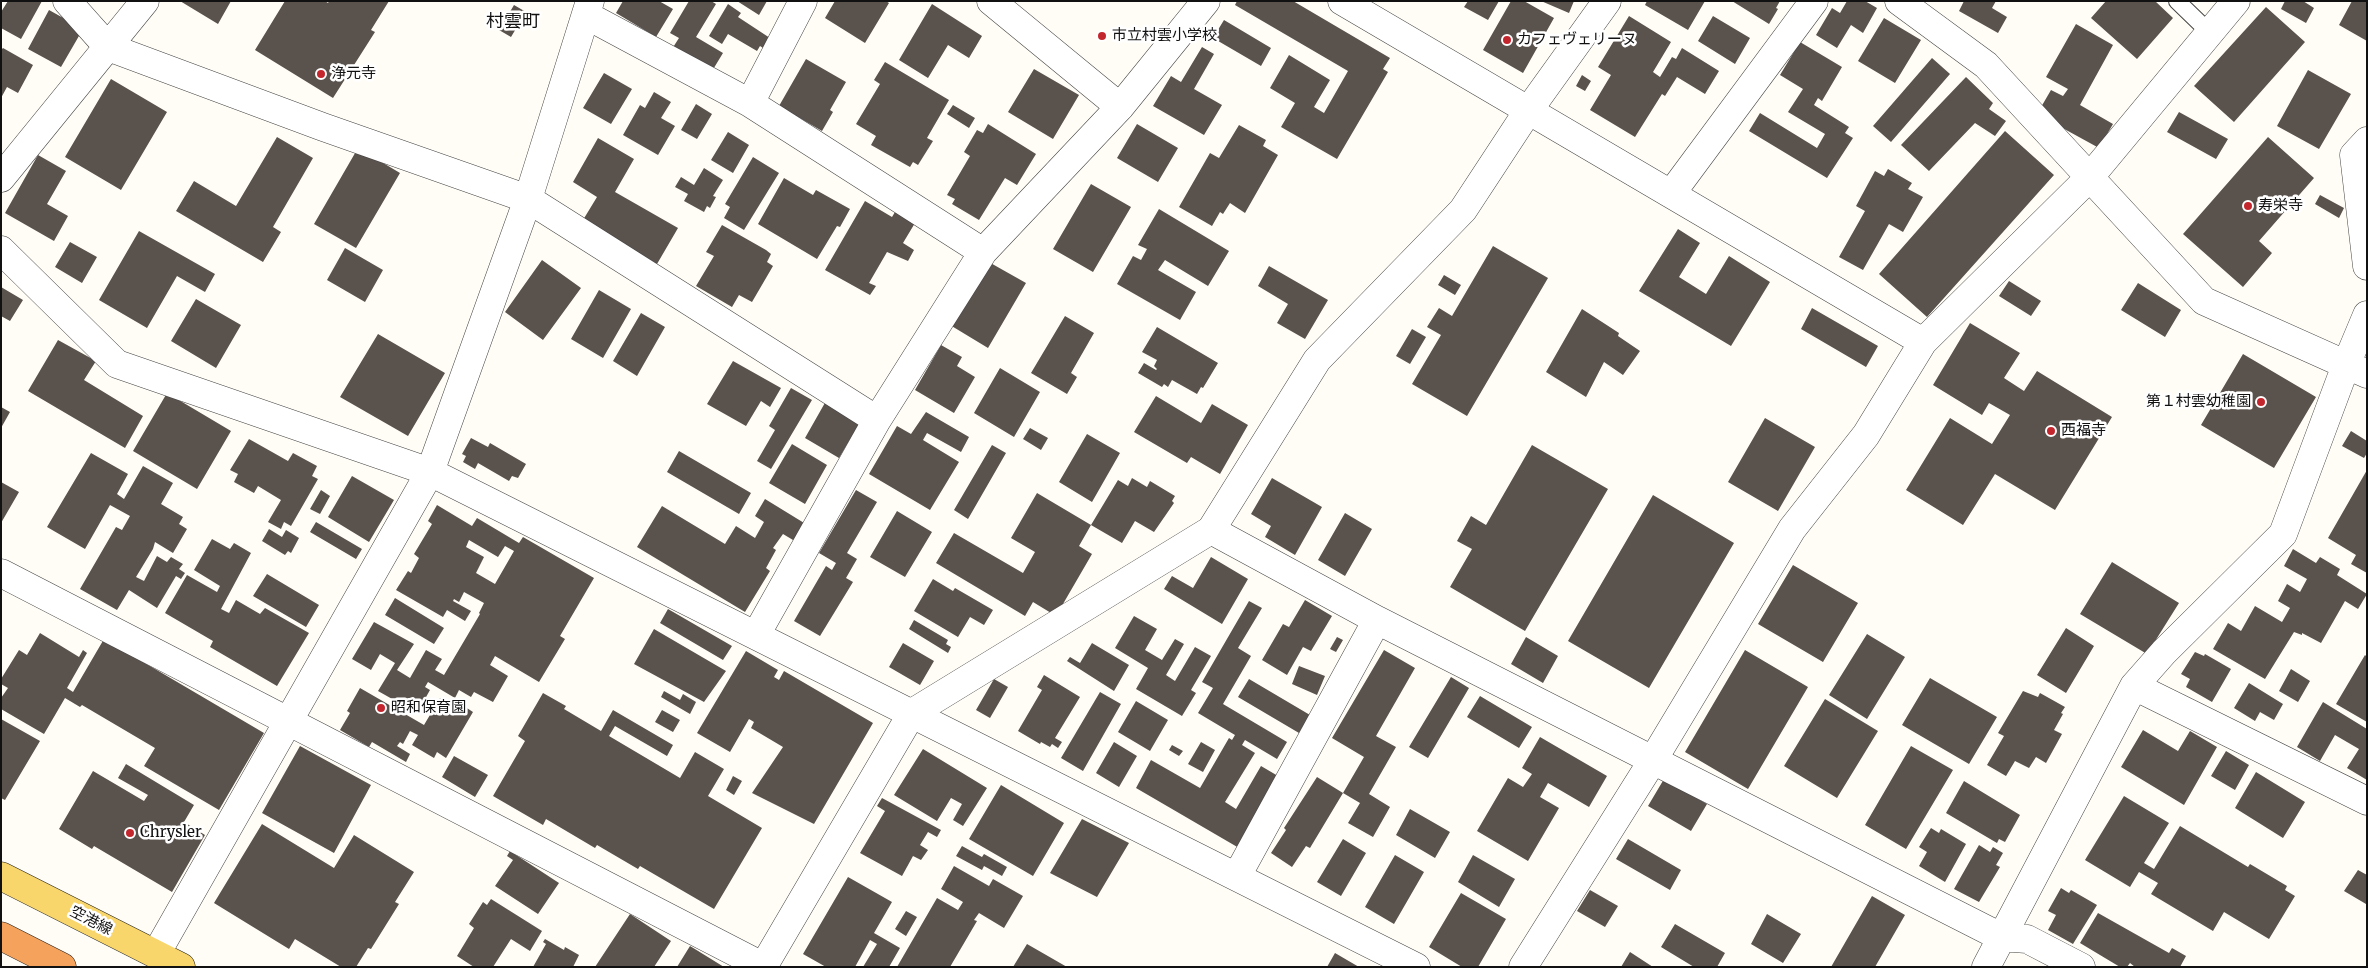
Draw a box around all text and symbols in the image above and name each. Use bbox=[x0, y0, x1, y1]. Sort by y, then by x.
district label: 村雲町 bbox=[486, 11, 540, 33]
place label: 市立村雲小学校 bbox=[1112, 27, 1217, 45]
marker: 市立村雲小学校 bbox=[1096, 30, 1108, 42]
place label: カフェヴェリーヌ bbox=[1517, 31, 1637, 49]
marker: カフェヴェリーヌ bbox=[1501, 34, 1513, 46]
place label: 浄元寺 bbox=[331, 65, 376, 83]
marker: 浄元寺 bbox=[315, 68, 327, 80]
place label: 寿栄寺 bbox=[2258, 197, 2303, 215]
marker: 寿栄寺 bbox=[2242, 200, 2254, 212]
place label: 第１村雲幼稚園 bbox=[2146, 393, 2251, 411]
marker: 第１村雲幼稚園 bbox=[2255, 396, 2267, 408]
place label: 西福寺 bbox=[2061, 422, 2106, 440]
marker: 西福寺 bbox=[2045, 425, 2057, 437]
place label: 昭和保育園 bbox=[391, 699, 466, 717]
marker: 昭和保育園 bbox=[375, 702, 387, 714]
place label: Chrysler bbox=[140, 824, 202, 842]
marker: Chrysler bbox=[124, 827, 136, 839]
street label: 空港線 bbox=[67, 903, 115, 939]

